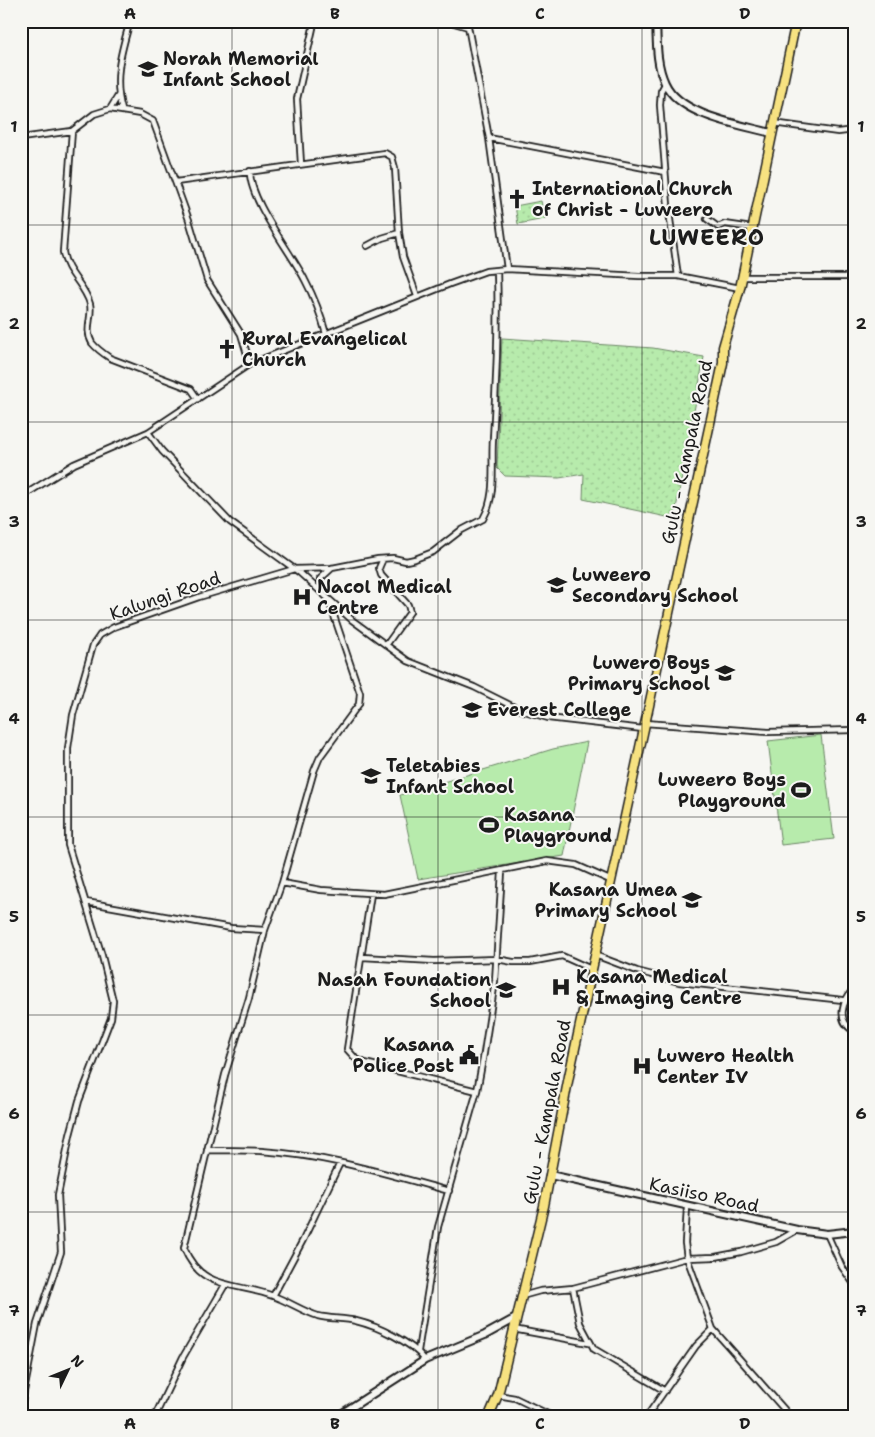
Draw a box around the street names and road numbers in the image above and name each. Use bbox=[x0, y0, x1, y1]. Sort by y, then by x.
street label: Gulu - Kampala Road bbox=[656, 358, 718, 546]
street label: Kalungi Road bbox=[106, 566, 224, 626]
street label: Gulu - Kampala Road bbox=[517, 1018, 577, 1206]
street label: Kasiiso Road bbox=[647, 1172, 761, 1218]

